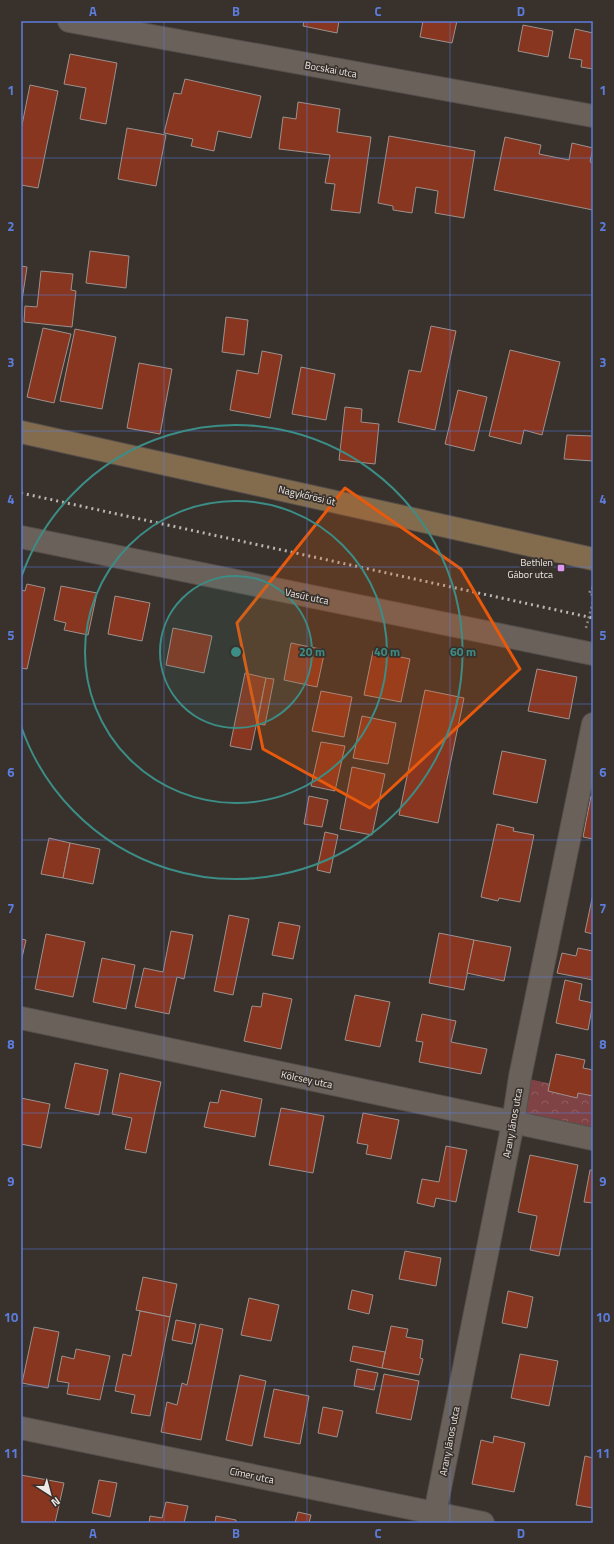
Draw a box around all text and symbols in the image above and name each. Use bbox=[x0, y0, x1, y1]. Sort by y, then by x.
text: A bbox=[89, 1, 97, 21]
text: B bbox=[232, 1, 240, 21]
text: C bbox=[374, 1, 382, 21]
text: D bbox=[517, 1, 525, 21]
street label: Bocskai utca bbox=[304, 58, 358, 81]
text: 1 bbox=[7, 80, 15, 100]
text: 1 bbox=[599, 80, 607, 100]
text: 2 bbox=[7, 216, 15, 236]
text: 2 bbox=[599, 216, 607, 236]
text: 3 bbox=[7, 352, 15, 372]
text: 3 bbox=[599, 352, 607, 372]
street label: Nagykőrösi út bbox=[277, 482, 337, 509]
text: 4 bbox=[7, 489, 15, 509]
text: 4 bbox=[599, 489, 607, 509]
place label: Bethlen Gábor utca bbox=[507, 555, 553, 582]
marker: Bethlen Gábor utca bbox=[556, 563, 566, 573]
street label: Vasút utca bbox=[284, 585, 330, 608]
text: 5 bbox=[7, 625, 15, 645]
text: 5 bbox=[599, 625, 607, 645]
text: 20 m bbox=[299, 642, 325, 661]
text: 40 m bbox=[374, 642, 400, 661]
text: 60 m bbox=[450, 642, 476, 661]
centre of rings bbox=[229, 645, 243, 659]
text: 6 bbox=[7, 762, 15, 782]
text: 6 bbox=[599, 762, 607, 782]
text: 7 bbox=[7, 898, 15, 918]
text: 7 bbox=[599, 898, 607, 918]
text: 8 bbox=[7, 1034, 15, 1054]
text: 8 bbox=[599, 1034, 607, 1054]
street label: Kölcsey utca bbox=[280, 1067, 334, 1092]
street label: Arany János utca bbox=[499, 1087, 526, 1159]
text: 9 bbox=[7, 1171, 15, 1191]
text: 9 bbox=[599, 1171, 607, 1191]
text: 10 bbox=[4, 1307, 18, 1327]
text: 10 bbox=[596, 1307, 610, 1327]
street label: Arany János utca bbox=[435, 1405, 464, 1477]
text: 11 bbox=[4, 1443, 18, 1463]
text: 11 bbox=[596, 1443, 610, 1463]
street label: Címer utca bbox=[228, 1463, 275, 1487]
north arrow bbox=[30, 1474, 70, 1514]
text: N bbox=[48, 1493, 64, 1511]
text: A bbox=[89, 1523, 97, 1543]
text: B bbox=[232, 1523, 240, 1543]
text: C bbox=[374, 1523, 382, 1543]
text: D bbox=[517, 1523, 525, 1543]

